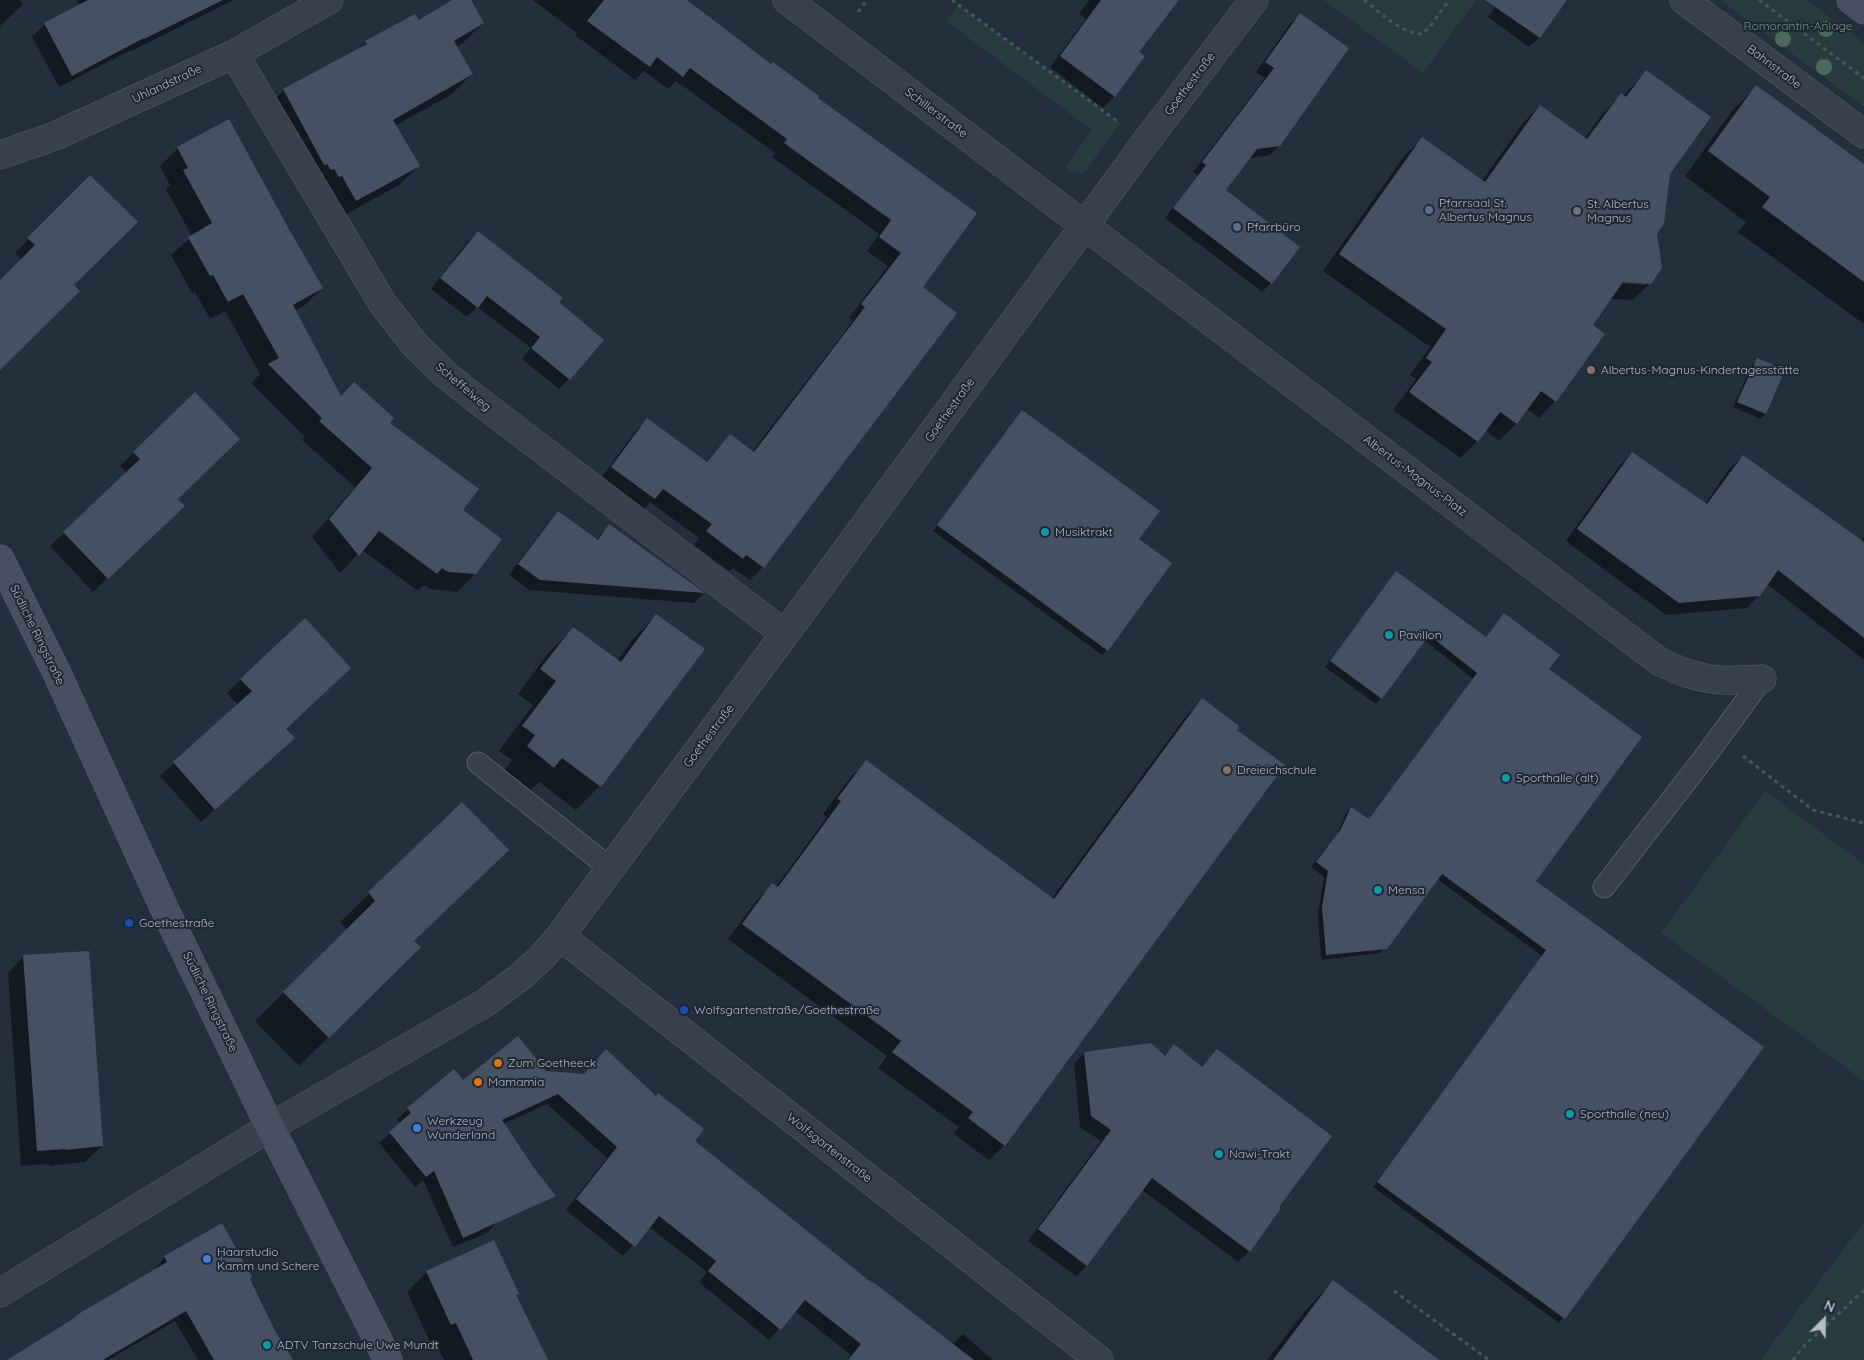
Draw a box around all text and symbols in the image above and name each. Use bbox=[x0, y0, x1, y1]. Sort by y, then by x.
park label: Romorantin-Anlage bbox=[1743, 19, 1853, 33]
street label: Bahnstraße bbox=[1744, 42, 1804, 92]
street label: Goethestraße bbox=[1162, 50, 1218, 118]
street label: Uhlandstraße bbox=[130, 62, 204, 106]
street label: Schillerstraße bbox=[902, 85, 970, 141]
place label: Pfarrsaal St. Albertus Magnus bbox=[1439, 196, 1532, 224]
place label: St. Albertus Magnus bbox=[1587, 197, 1649, 225]
marker: Pfarrsaal St. Albertus Magnus bbox=[1423, 204, 1435, 216]
marker: St. Albertus Magnus bbox=[1571, 205, 1583, 217]
place label: Pfarrbüro bbox=[1247, 220, 1301, 234]
marker: Pfarrbüro bbox=[1231, 221, 1243, 233]
street label: Scheffelweg bbox=[432, 360, 494, 414]
place label: Albertus-Magnus-Kindertagesstätte bbox=[1601, 363, 1799, 377]
marker: Albertus-Magnus-Kindertagesstätte bbox=[1585, 364, 1597, 376]
street label: Goethestraße bbox=[922, 375, 978, 445]
street label: Albertus-Magnus-Platz bbox=[1360, 432, 1470, 520]
place label: Musiktrakt bbox=[1055, 525, 1113, 539]
marker: Musiktrakt bbox=[1039, 526, 1051, 538]
street label: Südliche Ringstraße bbox=[6, 583, 68, 687]
place label: Pavillon bbox=[1399, 628, 1442, 642]
marker: Pavillon bbox=[1383, 629, 1395, 641]
street label: Goethestraße bbox=[681, 702, 737, 770]
place label: Dreieichschule bbox=[1237, 763, 1317, 777]
marker: Dreieichschule bbox=[1221, 764, 1233, 776]
place label: Sporthalle (alt) bbox=[1516, 771, 1599, 785]
marker: Sporthalle (alt) bbox=[1500, 772, 1512, 784]
place label: Mensa bbox=[1388, 883, 1425, 897]
marker: Mensa bbox=[1372, 884, 1384, 896]
place label: Goethestraße bbox=[139, 916, 215, 930]
marker: Goethestraße bbox=[123, 917, 135, 929]
street label: Südliche Ringstraße bbox=[179, 950, 241, 1054]
place label: Wolfsgartenstraße/Goethestraße bbox=[694, 1003, 880, 1017]
marker: Wolfsgartenstraße/Goethestraße bbox=[678, 1004, 690, 1016]
place label: Zum Goetheeck bbox=[508, 1056, 596, 1070]
marker: Zum Goetheeck bbox=[492, 1057, 504, 1069]
place label: Mamamia bbox=[488, 1075, 544, 1089]
marker: Mamamia bbox=[472, 1076, 484, 1088]
place label: Sporthalle (neu) bbox=[1580, 1107, 1669, 1121]
marker: Sporthalle (neu) bbox=[1564, 1108, 1576, 1120]
street label: Wolfsgartenstraße bbox=[784, 1110, 874, 1186]
place label: Werkzeug Wunderland bbox=[427, 1114, 495, 1142]
marker: Werkzeug Wunderland bbox=[411, 1122, 423, 1134]
place label: Nawi-Trakt bbox=[1229, 1147, 1290, 1161]
marker: Nawi-Trakt bbox=[1213, 1148, 1225, 1160]
place label: Haarstudio Kamm und Schere bbox=[217, 1245, 320, 1273]
marker: Haarstudio Kamm und Schere bbox=[201, 1253, 213, 1265]
north arrow bbox=[1799, 1295, 1849, 1345]
text: N bbox=[1822, 1296, 1838, 1316]
place label: ADTV Tanzschule Uwe Mundt bbox=[277, 1338, 439, 1352]
marker: ADTV Tanzschule Uwe Mundt bbox=[261, 1339, 273, 1351]

